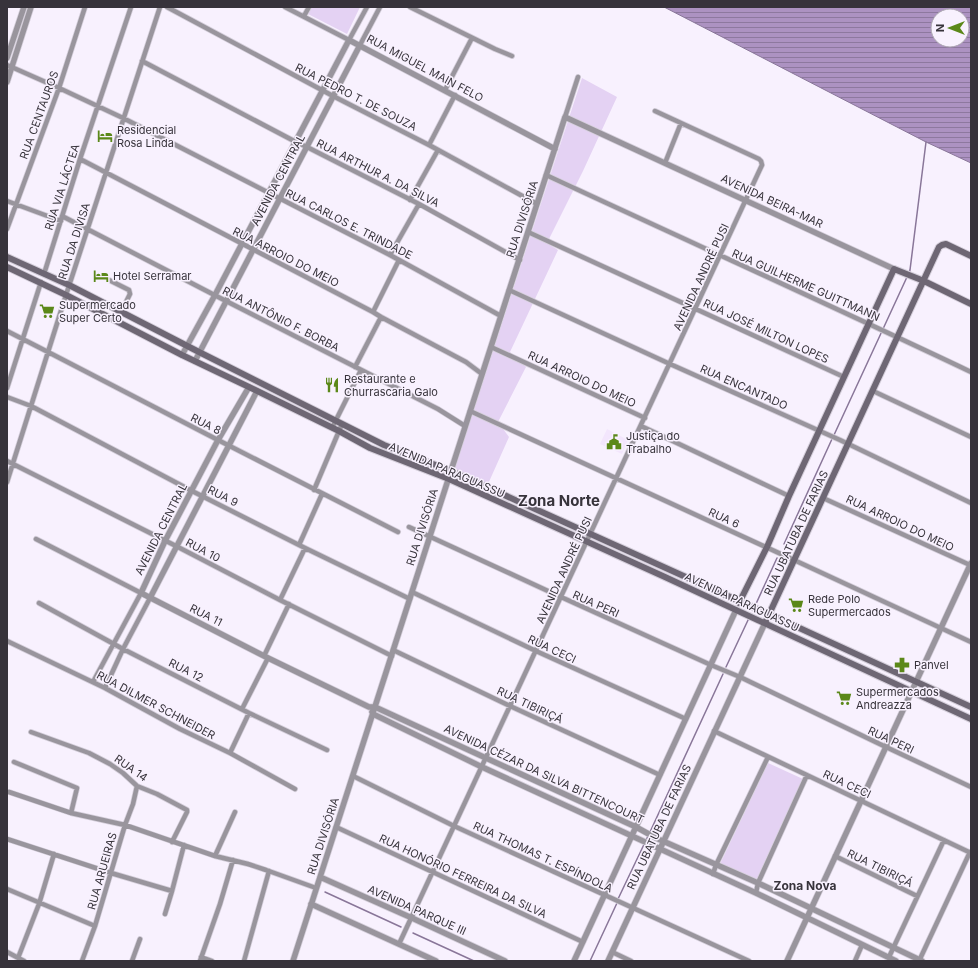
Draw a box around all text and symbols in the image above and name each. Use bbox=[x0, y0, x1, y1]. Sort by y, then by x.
north arrow bbox=[930, 8, 970, 48]
text: N bbox=[933, 24, 947, 32]
street label: RUA MIGUEL MAIN FELO bbox=[364, 31, 486, 105]
street label: RUA PEDRO T. DE SOUZA bbox=[293, 60, 420, 134]
street label: RUA CENTAUROS bbox=[17, 69, 61, 161]
place label: Residencial Rosa Linda bbox=[117, 123, 176, 150]
hotel icon: Residencial Rosa Linda bbox=[96, 127, 114, 145]
street label: AVENIDA CENTRAL bbox=[248, 132, 308, 228]
street label: RUA ARTHUR A. DA SILVA bbox=[314, 136, 442, 210]
street label: RUA VIA LÁCTEA bbox=[41, 142, 83, 232]
street label: AVENIDA BEIRA-MAR bbox=[719, 171, 825, 231]
street label: RUA DIVISÓRIA bbox=[503, 178, 541, 259]
street label: RUA CARLOS E. TRINDADE bbox=[283, 186, 415, 262]
street label: RUA DA DIVISA bbox=[55, 200, 93, 281]
street label: AVENIDA ANDRÉ PUSI bbox=[670, 221, 732, 333]
street label: RUA ARROIO DO MEIO bbox=[230, 224, 342, 290]
street label: RUA GUILHERME GUITTMANN bbox=[730, 246, 882, 324]
hotel icon: Hotel Serramar bbox=[92, 267, 110, 285]
place label: Hotel Serramar bbox=[113, 269, 192, 283]
street label: RUA ANTÔNIO F. BORBA bbox=[220, 283, 342, 355]
street label: RUA JOSÉ MILTON LOPES bbox=[701, 296, 831, 366]
place label: Supermercado Super Certo bbox=[59, 298, 136, 325]
supermarket icon: Supermercado Super Certo bbox=[38, 302, 56, 320]
street label: RUA ARROIO DO MEIO bbox=[526, 348, 638, 410]
street label: RUA ENCANTADO bbox=[698, 361, 790, 413]
place label: Restaurante e Churrascaria Galo bbox=[344, 372, 438, 399]
restaurant icon: Restaurante e Churrascaria Galo bbox=[323, 376, 341, 394]
street label: RUA 8 bbox=[188, 410, 224, 438]
place label: Justiça do Trabalho bbox=[626, 429, 680, 456]
public building icon: Justiça do Trabalho bbox=[605, 433, 623, 451]
street label: AVENIDA PARAGUASSU bbox=[387, 439, 507, 501]
street label: RUA UBATUBA DE FARIAS bbox=[761, 468, 831, 598]
street label: AVENIDA CENTRAL bbox=[132, 481, 190, 577]
street label: RUA 9 bbox=[205, 482, 241, 510]
street label: RUA DIVISÓRIA bbox=[403, 486, 441, 567]
district label: Zona Norte bbox=[518, 491, 600, 510]
street label: RUA ARROIO DO MEIO bbox=[844, 492, 956, 554]
street label: RUA 6 bbox=[706, 505, 742, 531]
street label: AVENIDA ANDRÉ PUSI bbox=[533, 514, 595, 626]
street label: RUA 10 bbox=[183, 535, 223, 565]
street label: AVENIDA PARAGUASSU bbox=[683, 569, 801, 635]
street label: RUA PERI bbox=[571, 588, 621, 620]
place label: Rede Polo Supermercados bbox=[808, 592, 891, 619]
supermarket icon: Rede Polo Supermercados bbox=[787, 596, 805, 614]
street label: RUA 11 bbox=[187, 601, 225, 629]
street label: RUA CECI bbox=[526, 632, 578, 666]
street label: RUA 12 bbox=[166, 655, 206, 685]
pharmacy icon: Panvel bbox=[893, 656, 911, 674]
place label: Panvel bbox=[914, 658, 949, 672]
street label: RUA DILMER SCHNEIDER bbox=[94, 668, 218, 742]
street label: RUA TIBIRIÇÁ bbox=[495, 684, 566, 727]
place label: Supermercados Andreazza bbox=[856, 685, 939, 712]
supermarket icon: Supermercados Andreazza bbox=[835, 689, 853, 707]
street label: AVENIDA CÉZAR DA SILVA BITTENCOURT bbox=[442, 721, 646, 827]
street label: RUA PERI bbox=[866, 723, 916, 757]
street label: RUA 14 bbox=[112, 752, 150, 784]
street label: RUA UBATUBA DE FARIAS bbox=[624, 762, 694, 892]
street label: RUA CECI bbox=[821, 767, 873, 801]
street label: RUA DIVISÓRIA bbox=[304, 795, 342, 876]
street label: RUA THOMAS T. ESPÍNDOLA bbox=[471, 818, 615, 896]
street label: RUA ARUEIRAS bbox=[84, 831, 120, 911]
street label: RUA HONÓRIO FERREIRA DA SILVA bbox=[377, 831, 549, 921]
street label: RUA TIBIRIÇÁ bbox=[845, 846, 916, 890]
district label: Zona Nova bbox=[774, 878, 836, 893]
street label: AVENIDA PARQUE III bbox=[365, 882, 469, 938]

